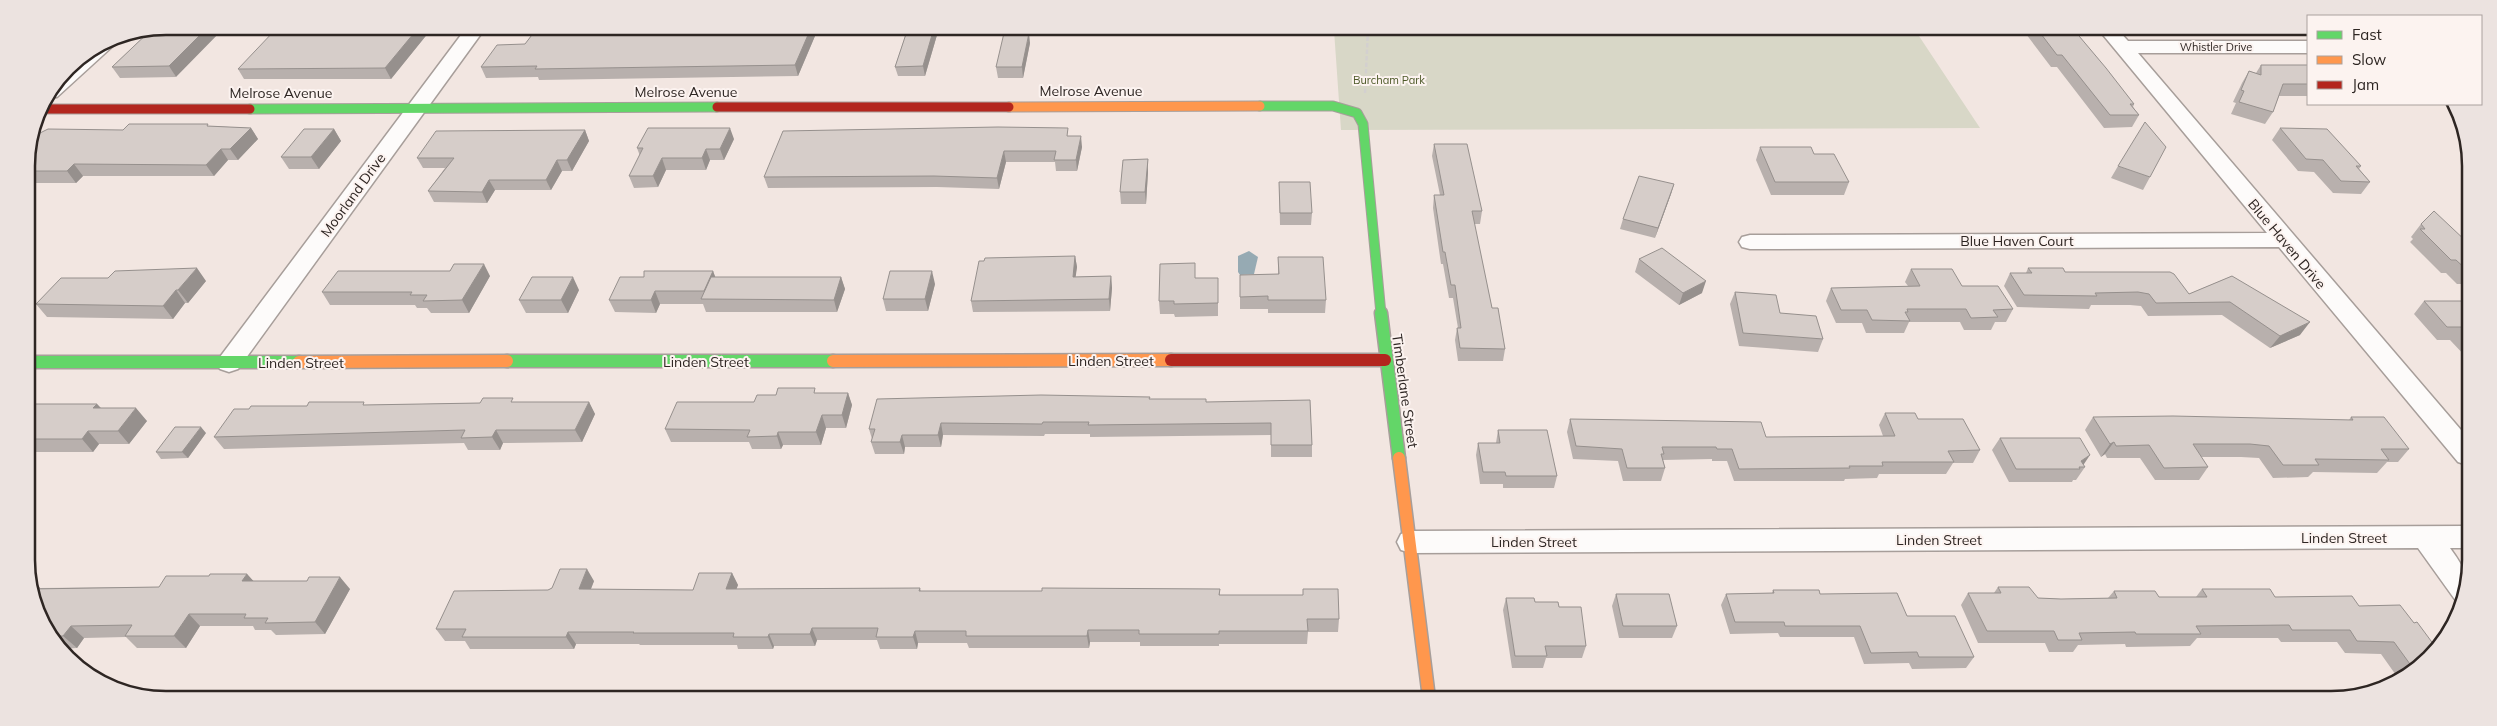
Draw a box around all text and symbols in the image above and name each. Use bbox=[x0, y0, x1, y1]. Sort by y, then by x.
legend bbox=[2307, 15, 2482, 105]
text: Fast bbox=[2352, 25, 2382, 44]
street label: Whistler Drive bbox=[2180, 40, 2252, 54]
text: Slow bbox=[2352, 50, 2386, 69]
park label: Burcham Park bbox=[1353, 73, 1425, 87]
text: Jam bbox=[2352, 75, 2379, 94]
street label: Melrose Avenue bbox=[1040, 82, 1142, 100]
street label: Melrose Avenue bbox=[635, 83, 737, 101]
street label: Melrose Avenue bbox=[230, 84, 332, 102]
street label: Moorland Drive bbox=[317, 150, 389, 240]
street label: Blue Haven Drive bbox=[2244, 195, 2330, 293]
street label: Blue Haven Court bbox=[1960, 232, 2074, 250]
street label: Timberlane Street bbox=[1388, 333, 1422, 449]
street label: Linden Street bbox=[1068, 352, 1154, 370]
street label: Linden Street bbox=[663, 353, 749, 371]
street label: Linden Street bbox=[258, 354, 344, 372]
street label: Linden Street bbox=[2301, 529, 2387, 547]
street label: Linden Street bbox=[1896, 531, 1982, 549]
street label: Linden Street bbox=[1491, 533, 1577, 551]

